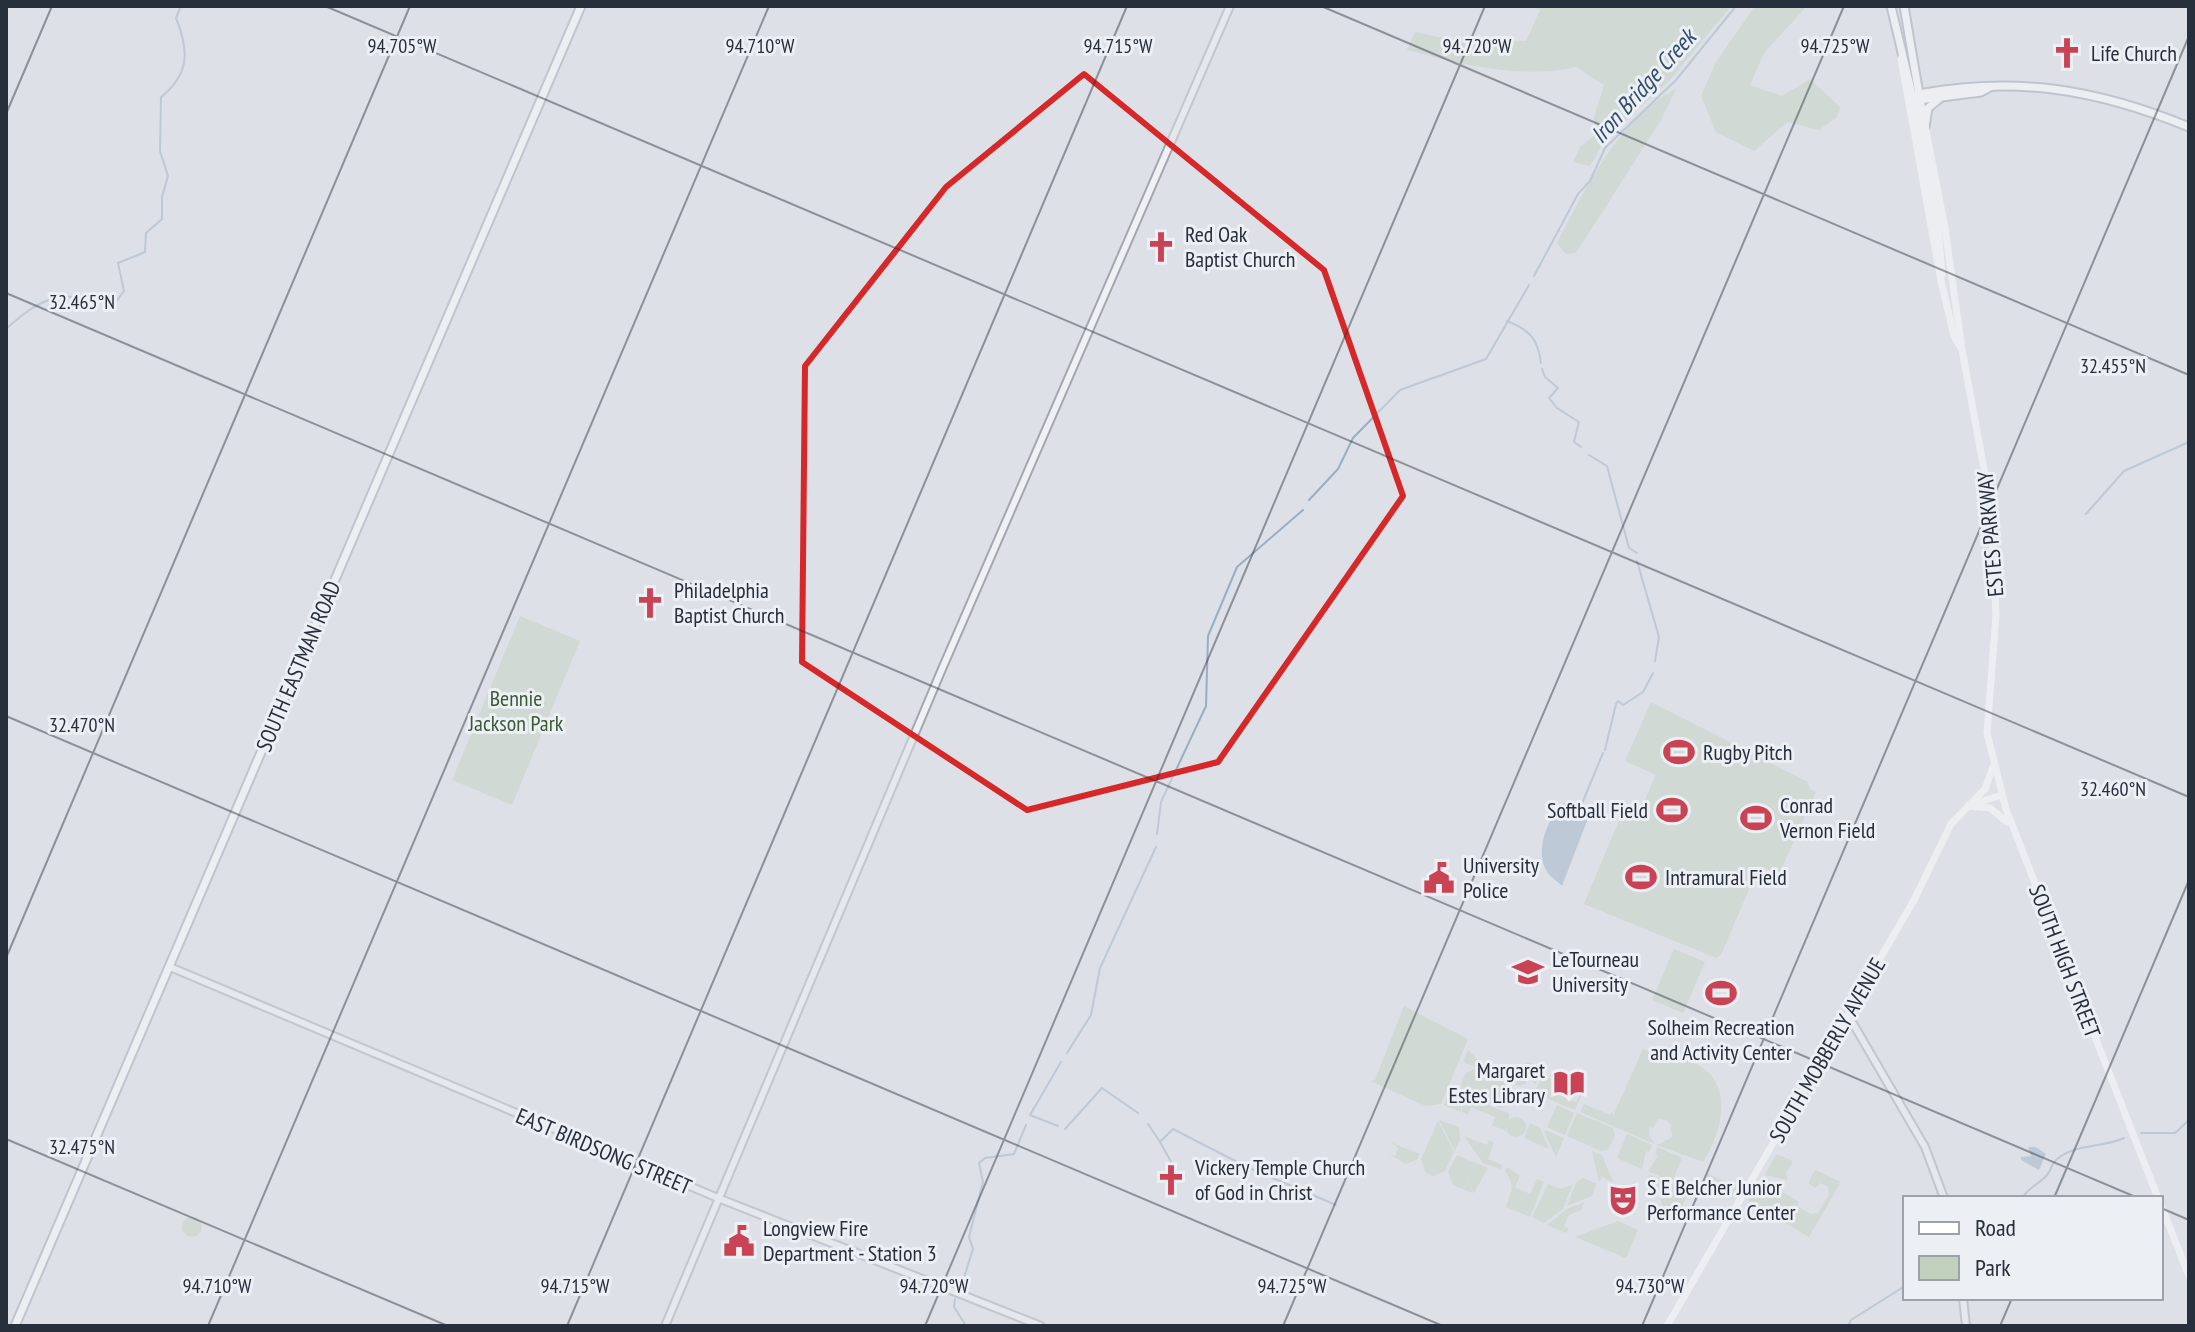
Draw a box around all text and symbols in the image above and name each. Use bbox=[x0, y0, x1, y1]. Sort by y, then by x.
water label: Iron Bridge Creek bbox=[1584, 20, 1704, 150]
text: 94.705°W bbox=[368, 33, 437, 59]
text: 94.710°W bbox=[726, 33, 795, 59]
text: 94.715°W bbox=[1084, 33, 1153, 59]
text: 94.720°W bbox=[1443, 33, 1512, 59]
text: 94.725°W bbox=[1801, 33, 1870, 59]
church icon: Life Church bbox=[2050, 36, 2084, 70]
place label: Life Church bbox=[2091, 39, 2177, 67]
place label: Red Oak Baptist Church bbox=[1185, 220, 1296, 273]
church icon: Red Oak Baptist Church bbox=[1144, 230, 1178, 264]
text: 32.465°N bbox=[49, 289, 115, 315]
text: 32.455°N bbox=[2080, 353, 2146, 379]
street label: ESTES PARKWAY bbox=[1971, 470, 2009, 598]
street label: SOUTH EASTMAN ROAD bbox=[249, 576, 347, 756]
place label: Philadelphia Baptist Church bbox=[674, 576, 785, 629]
church icon: Philadelphia Baptist Church bbox=[633, 586, 667, 620]
park label: Bennie Jackson Park bbox=[468, 684, 564, 737]
text: 32.470°N bbox=[49, 712, 115, 738]
sports icon: Rugby Pitch bbox=[1662, 735, 1696, 769]
place label: Rugby Pitch bbox=[1703, 738, 1792, 766]
text: 32.460°N bbox=[2080, 776, 2146, 802]
place label: Conrad Vernon Field bbox=[1779, 791, 1875, 844]
sports icon: Softball Field bbox=[1655, 793, 1689, 827]
place label: Softball Field bbox=[1547, 796, 1648, 824]
sports icon: Conrad Vernon Field bbox=[1739, 801, 1773, 835]
place label: University Police bbox=[1463, 851, 1540, 904]
sports icon: Intramural Field bbox=[1624, 860, 1658, 894]
public building icon: University Police bbox=[1422, 861, 1456, 895]
place label: Intramural Field bbox=[1665, 863, 1787, 891]
street label: SOUTH HIGH STREET bbox=[2023, 880, 2107, 1042]
place label: LeTourneau University bbox=[1552, 945, 1639, 998]
street label: SOUTH MOBBERLY AVENUE bbox=[1763, 953, 1891, 1147]
school or university icon: LeTourneau University bbox=[1511, 955, 1545, 989]
sports icon: Solheim Recreation and Activity Center bbox=[1704, 976, 1738, 1010]
place label: Solheim Recreation and Activity Center bbox=[1648, 1013, 1794, 1066]
place label: Margaret Estes Library bbox=[1448, 1056, 1546, 1109]
library icon: Margaret Estes Library bbox=[1552, 1066, 1586, 1100]
street label: EAST BIRDSONG STREET bbox=[512, 1101, 696, 1201]
text: 32.475°N bbox=[49, 1134, 115, 1160]
place label: Vickery Temple Church of God in Christ bbox=[1194, 1153, 1365, 1206]
church icon: Vickery Temple Church of God in Christ bbox=[1154, 1163, 1188, 1197]
place label: S E Belcher Junior Performance Center bbox=[1647, 1173, 1796, 1226]
theatre icon: S E Belcher Junior Performance Center bbox=[1606, 1183, 1640, 1217]
legend bbox=[1903, 1196, 2163, 1300]
text: Road bbox=[1975, 1212, 2016, 1243]
place label: Longview Fire Department - Station 3 bbox=[763, 1214, 937, 1267]
public building icon: Longview Fire Department - Station 3 bbox=[722, 1224, 756, 1258]
text: Park bbox=[1975, 1252, 2011, 1283]
text: 94.710°W bbox=[183, 1273, 252, 1299]
text: 94.715°W bbox=[541, 1273, 610, 1299]
text: 94.720°W bbox=[900, 1273, 969, 1299]
text: 94.725°W bbox=[1258, 1273, 1327, 1299]
text: 94.730°W bbox=[1616, 1273, 1685, 1299]

